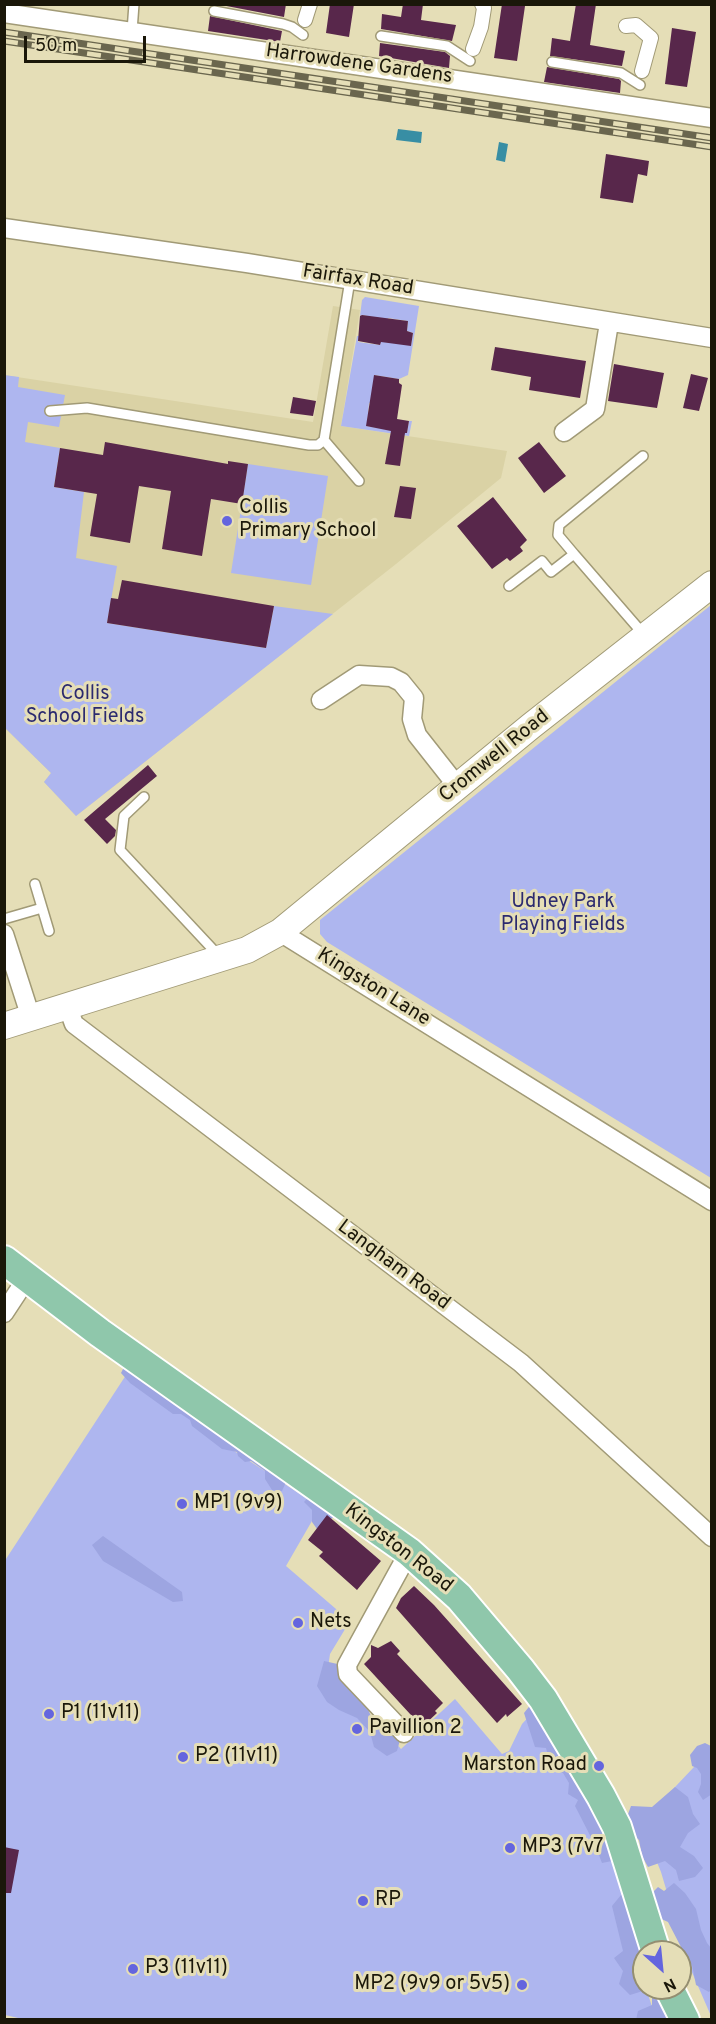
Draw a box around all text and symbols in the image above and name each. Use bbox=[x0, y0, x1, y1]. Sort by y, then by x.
scale bar bbox=[27, 24, 148, 62]
text: 50 m bbox=[35, 35, 77, 58]
street label: Harrowdene Gardens bbox=[264, 40, 454, 90]
street label: Fairfax Road bbox=[301, 260, 415, 302]
place label: Collis Primary School bbox=[239, 497, 376, 544]
marker: Collis Primary School bbox=[220, 514, 234, 528]
park label: Collis School Fields bbox=[26, 683, 144, 730]
street label: Cromwell Road bbox=[435, 705, 555, 809]
park label: Udney Park Playing Fields bbox=[501, 891, 625, 938]
street label: Kingston Lane bbox=[312, 944, 434, 1032]
street label: Langham Road bbox=[332, 1216, 454, 1316]
place label: MP1 (9v9) bbox=[194, 1492, 283, 1516]
marker: MP1 (9v9) bbox=[175, 1497, 189, 1511]
street label: Kingston Road bbox=[339, 1499, 457, 1599]
place label: Nets bbox=[310, 1611, 352, 1635]
marker: Nets bbox=[291, 1616, 305, 1630]
place label: P1 (11v11) bbox=[61, 1702, 140, 1726]
marker: P1 (11v11) bbox=[42, 1707, 56, 1721]
place label: Pavillion 2 bbox=[369, 1717, 462, 1741]
marker: Pavillion 2 bbox=[350, 1722, 364, 1736]
place label: P2 (11v11) bbox=[195, 1745, 278, 1769]
marker: P2 (11v11) bbox=[176, 1750, 190, 1764]
place label: Marston Road bbox=[463, 1754, 587, 1778]
marker: Marston Road bbox=[592, 1759, 606, 1773]
place label: MP3 (7v7 bbox=[522, 1836, 604, 1860]
marker: MP3 (7v7 bbox=[503, 1841, 517, 1855]
place label: RP bbox=[375, 1889, 401, 1913]
marker: RP bbox=[356, 1894, 370, 1908]
north arrow bbox=[632, 1940, 692, 2000]
place label: P3 (11v11) bbox=[145, 1957, 228, 1981]
marker: P3 (11v11) bbox=[126, 1962, 140, 1976]
place label: MP2 (9v9 or 5v5) bbox=[354, 1973, 510, 1997]
text: N bbox=[660, 1973, 679, 1996]
marker: MP2 (9v9 or 5v5) bbox=[515, 1978, 529, 1992]

